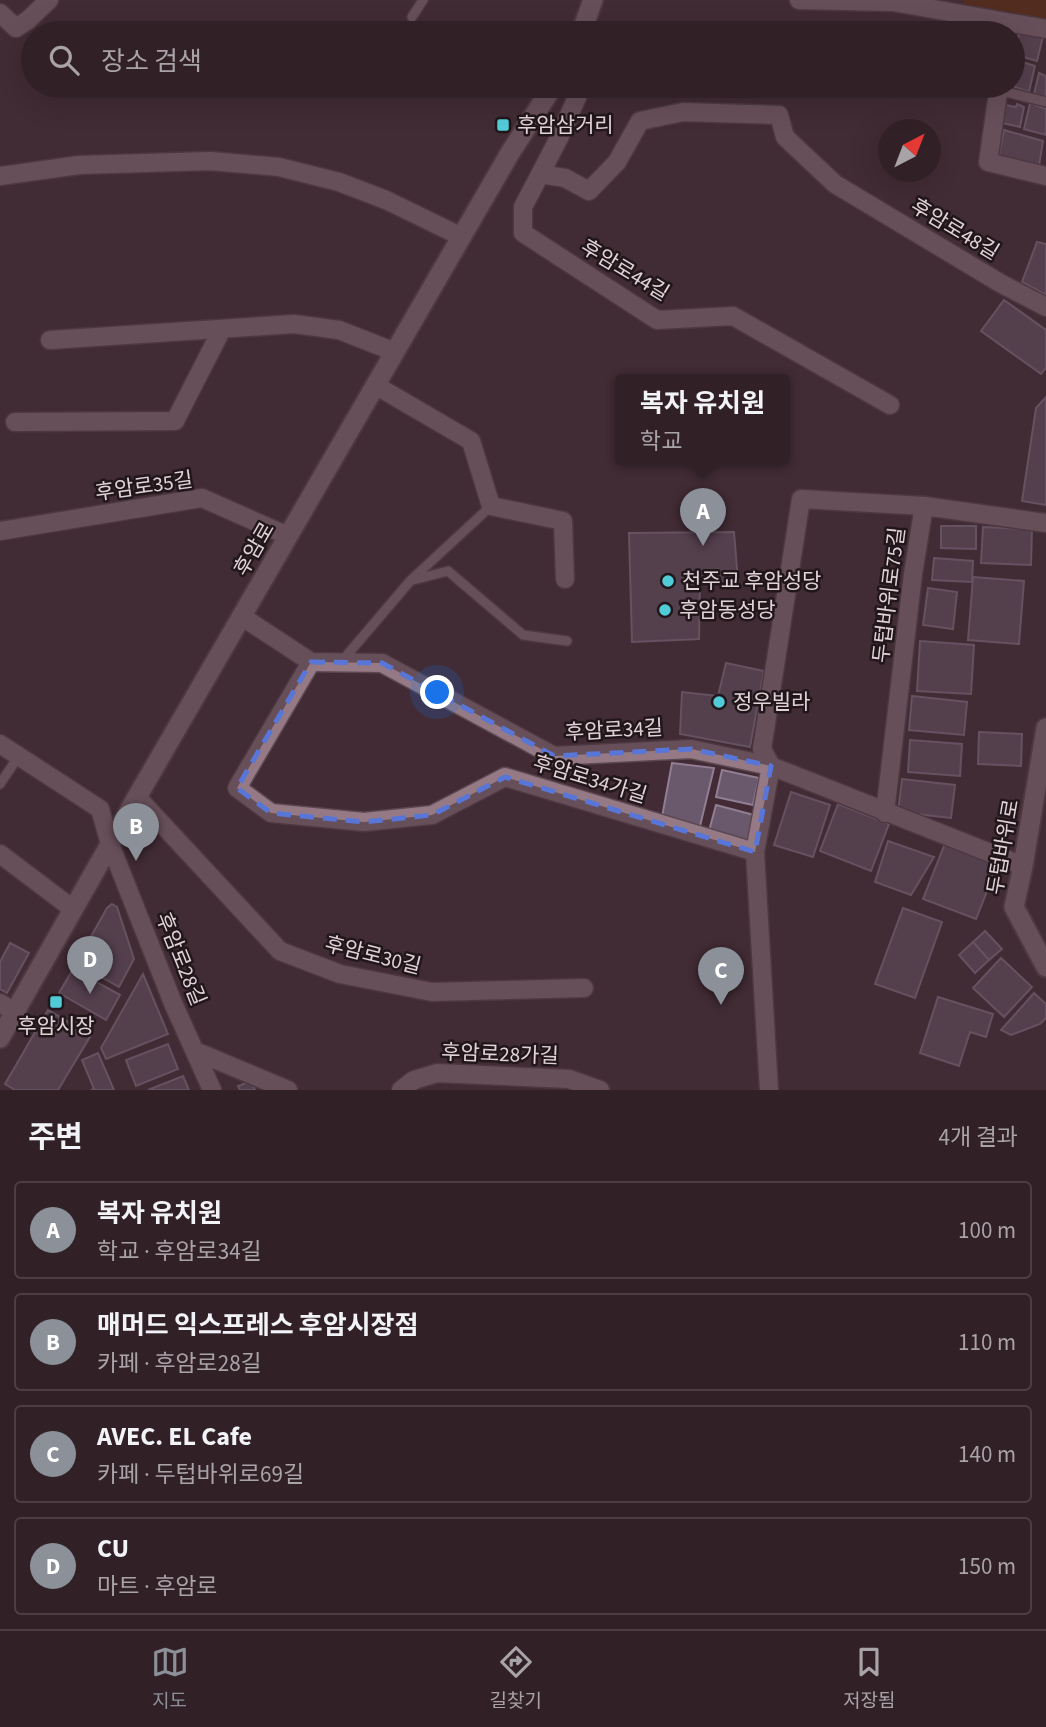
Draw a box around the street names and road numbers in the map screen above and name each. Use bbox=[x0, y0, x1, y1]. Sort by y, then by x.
street label: 후암로48길 bbox=[905, 191, 1005, 267]
street label: 후암로44길 bbox=[575, 232, 675, 308]
street label: 후암로35길 bbox=[93, 464, 195, 508]
street label: 후암로 bbox=[227, 516, 281, 582]
street label: 두텁바위로75길 bbox=[866, 525, 912, 665]
street label: 후암로34길 bbox=[564, 712, 664, 748]
street label: 후암로34가길 bbox=[529, 747, 651, 811]
street label: 두텁바위로 bbox=[980, 797, 1026, 897]
street label: 후암로28길 bbox=[149, 908, 213, 1010]
street label: 후암로30길 bbox=[322, 929, 424, 981]
street label: 후암로28가길 bbox=[441, 1037, 559, 1071]

